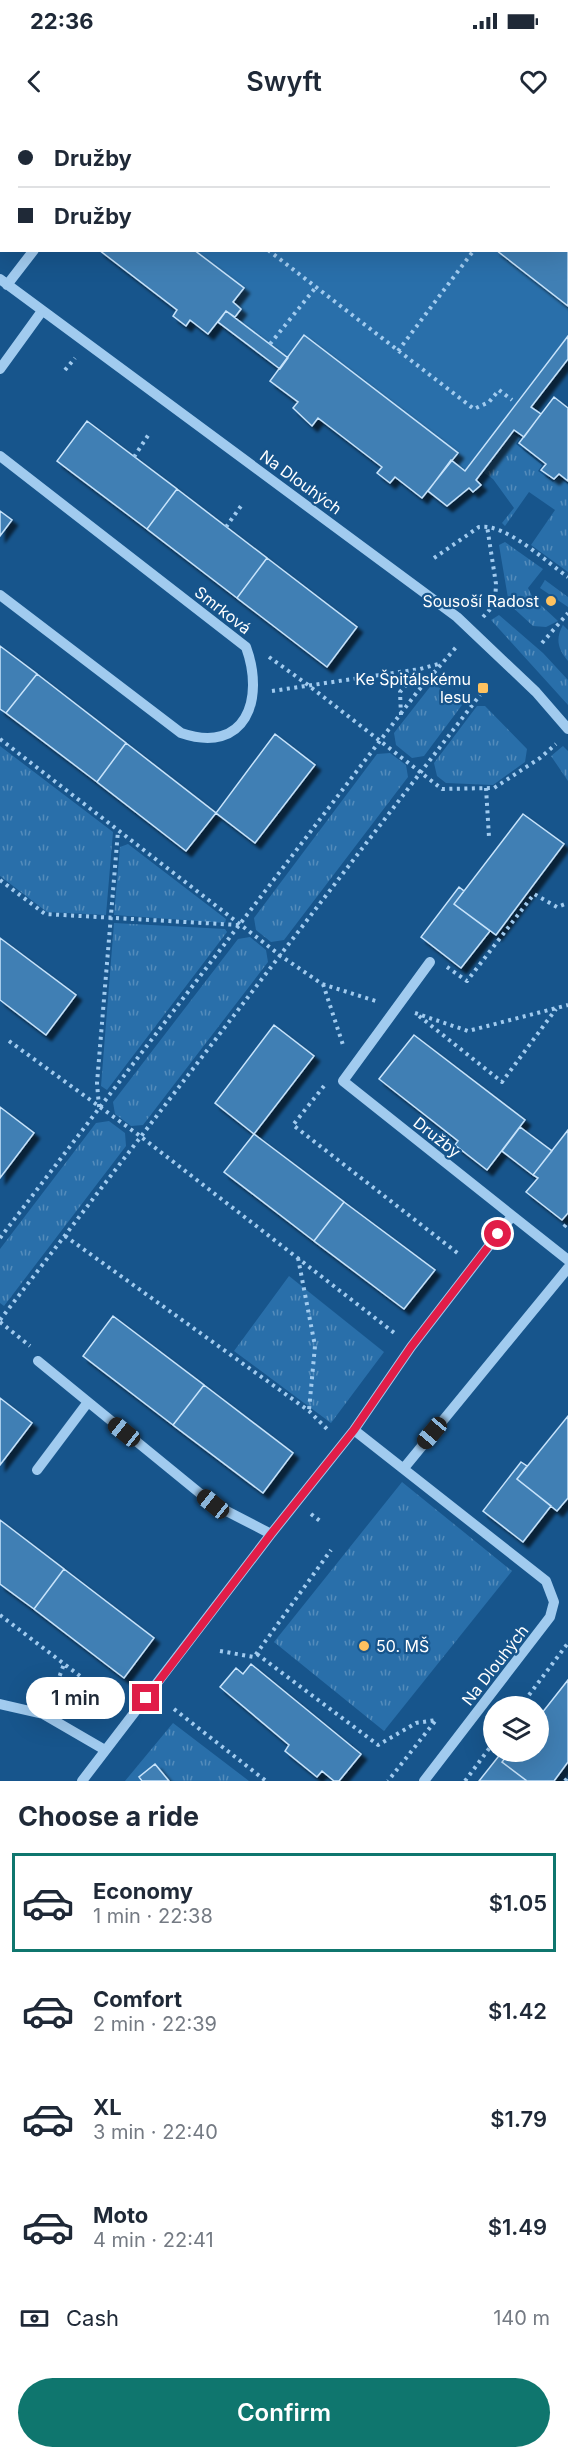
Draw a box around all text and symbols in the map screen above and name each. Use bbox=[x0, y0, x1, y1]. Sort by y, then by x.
text: 22:36 bbox=[30, 8, 94, 34]
icon: back bbox=[18, 65, 51, 98]
text: Swyft bbox=[246, 65, 322, 98]
icon: heart bbox=[517, 65, 550, 98]
text: Družby bbox=[54, 145, 132, 171]
text: Družby bbox=[54, 203, 132, 229]
street label: Na Dlouhých bbox=[256, 446, 346, 518]
street label: Smrková bbox=[191, 582, 255, 638]
place label: Sousoší Radost bbox=[423, 591, 539, 611]
marker: Sousoší Radost bbox=[544, 594, 558, 608]
place label: Ke Špitálskému lesu bbox=[355, 669, 471, 707]
marker: Ke Špitálskému lesu bbox=[476, 681, 490, 695]
street label: Družby bbox=[409, 1112, 465, 1162]
route start bbox=[484, 1220, 511, 1247]
car bbox=[414, 1413, 450, 1453]
car bbox=[104, 1414, 144, 1450]
car bbox=[193, 1486, 233, 1522]
street label: Na Dlouhých bbox=[457, 1621, 533, 1709]
place label: 50. MŠ bbox=[376, 1636, 429, 1656]
marker: 50. MŠ bbox=[357, 1639, 371, 1653]
callout: 1 min bbox=[26, 1677, 125, 1719]
route end bbox=[132, 1684, 159, 1711]
text: 1 min bbox=[51, 1686, 100, 1710]
map controls bbox=[483, 1696, 549, 1762]
button: layers bbox=[483, 1696, 549, 1762]
text: Choose a ride bbox=[18, 1800, 199, 1833]
icon: car bbox=[21, 1876, 75, 1930]
text: Economy bbox=[93, 1878, 193, 1904]
text: $1.05 bbox=[489, 1890, 547, 1916]
text: 1 min · 22:38 bbox=[93, 1904, 213, 1928]
icon: car bbox=[21, 1984, 75, 2038]
text: Comfort bbox=[93, 1986, 182, 2012]
text: $1.42 bbox=[488, 1998, 547, 2024]
text: 2 min · 22:39 bbox=[93, 2012, 217, 2036]
icon: car bbox=[21, 2092, 75, 2146]
text: XL bbox=[93, 2094, 122, 2120]
text: $1.79 bbox=[490, 2106, 547, 2132]
text: 3 min · 22:40 bbox=[93, 2120, 218, 2144]
icon: car bbox=[21, 2200, 75, 2254]
text: Moto bbox=[93, 2202, 148, 2228]
text: $1.49 bbox=[488, 2214, 547, 2240]
text: 4 min · 22:41 bbox=[93, 2228, 214, 2252]
icon: cash bbox=[18, 2302, 51, 2335]
text: Cash bbox=[66, 2305, 119, 2331]
text: 140 m bbox=[493, 2306, 550, 2330]
button: Confirm bbox=[18, 2378, 550, 2447]

